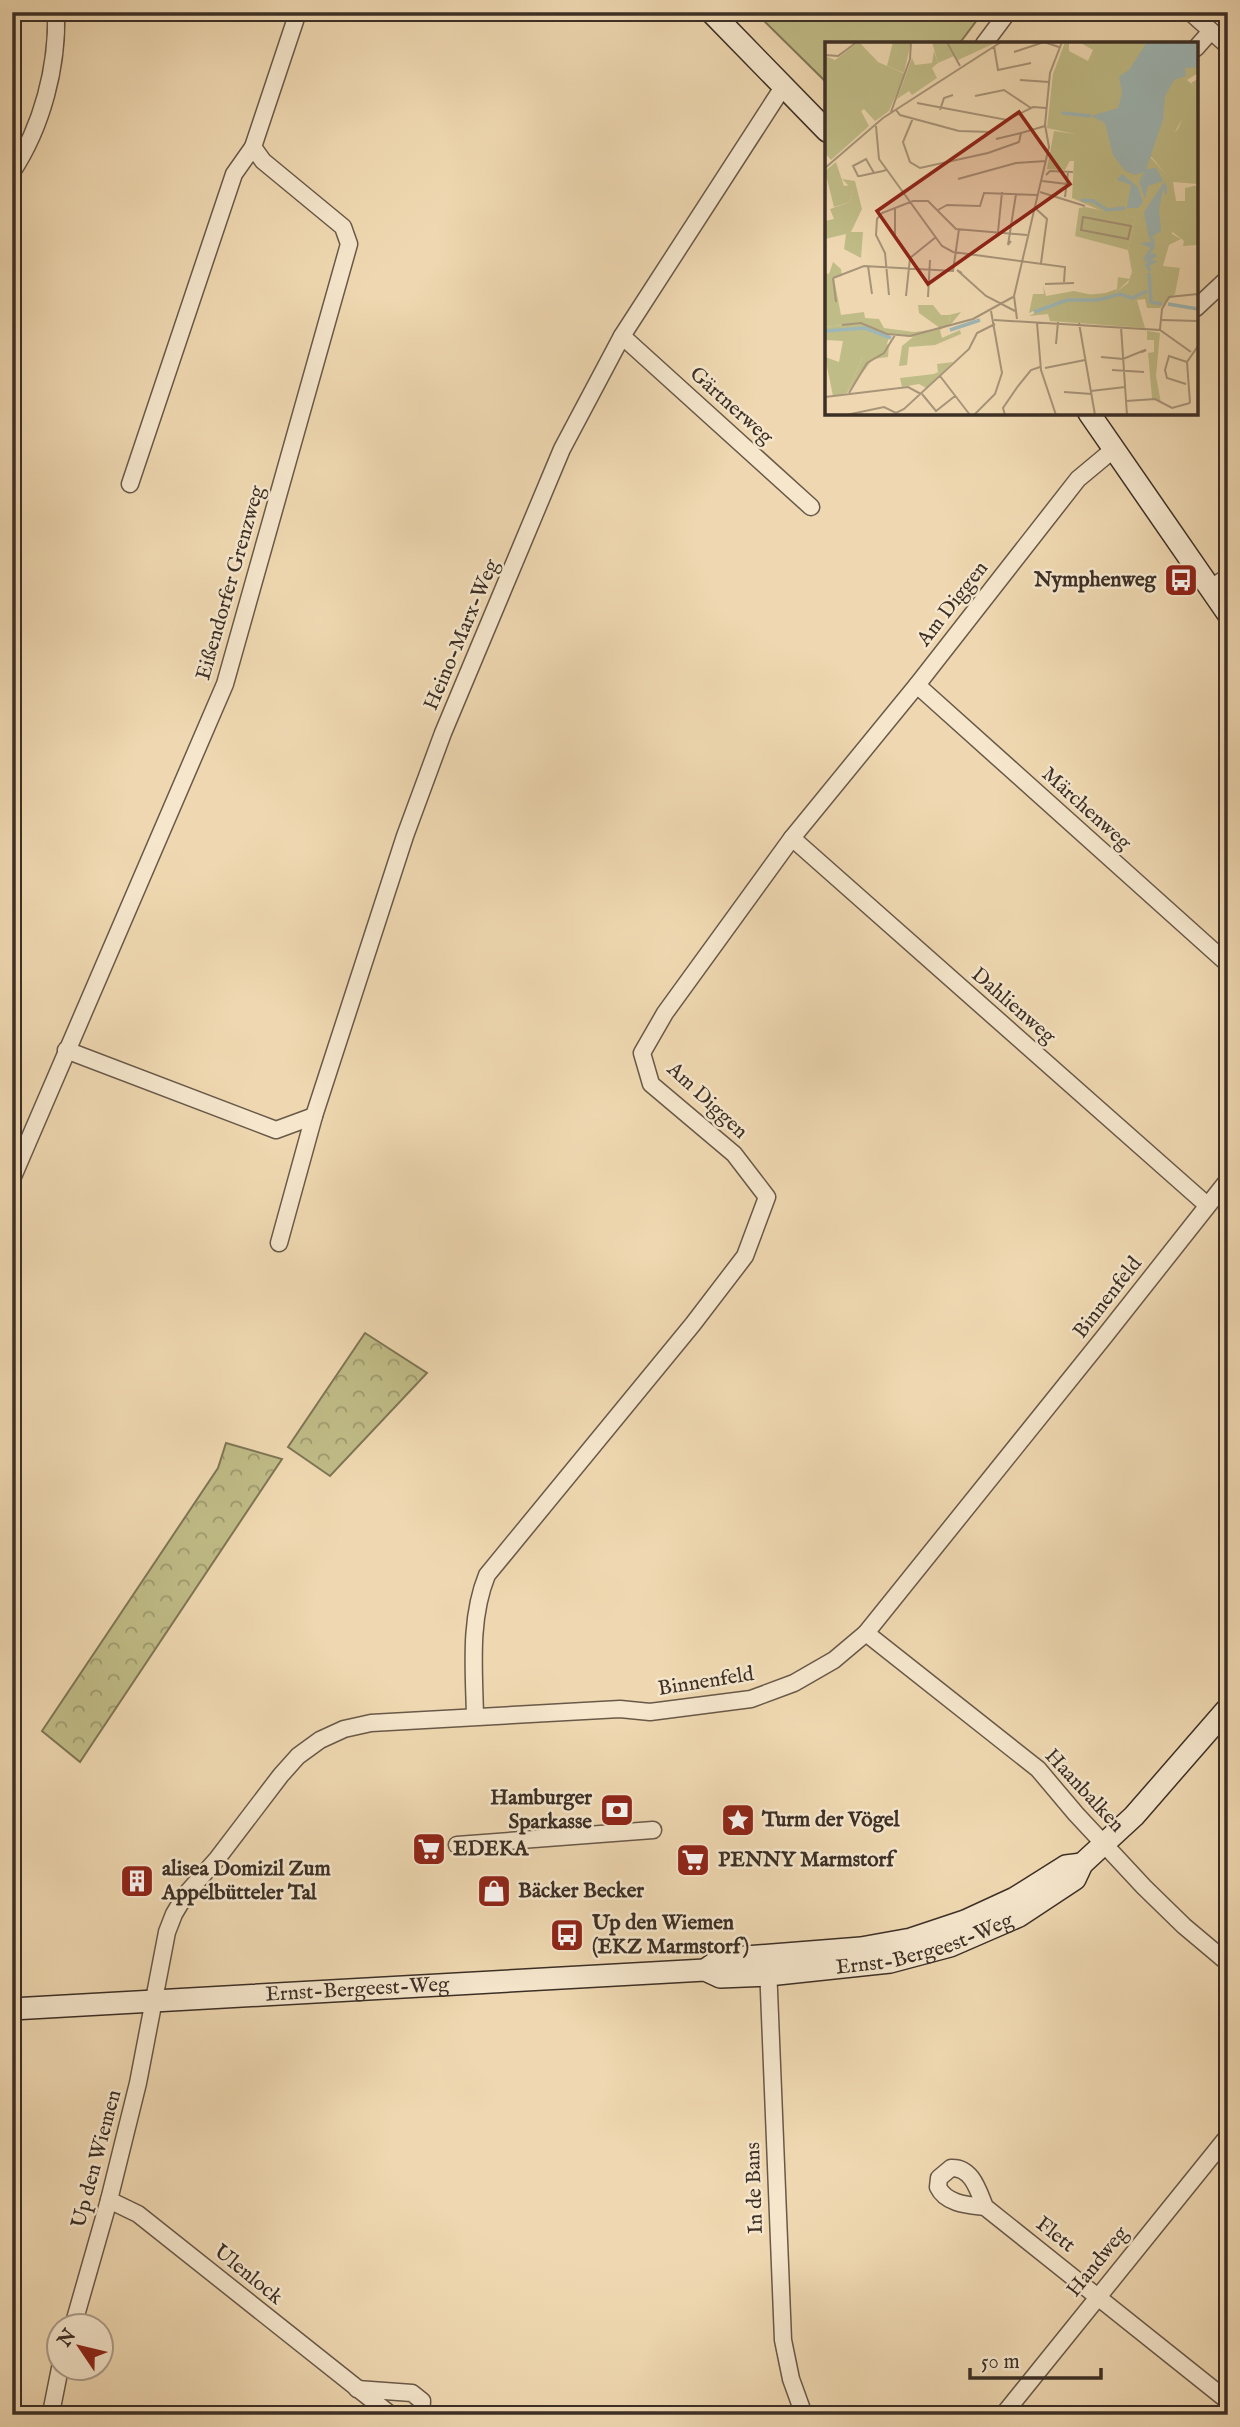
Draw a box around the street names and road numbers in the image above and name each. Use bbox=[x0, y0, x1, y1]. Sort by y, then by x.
street label: Gärtnerweg bbox=[683, 361, 779, 451]
street label: Eißendorfer Grenzweg bbox=[190, 482, 272, 683]
street label: Heino-Marx-Weg bbox=[418, 555, 506, 715]
street label: Am Diggen bbox=[911, 556, 995, 653]
street label: Märchenweg bbox=[1035, 761, 1137, 857]
street label: Dahlienweg bbox=[965, 962, 1061, 1051]
street label: Am Diggen bbox=[660, 1056, 753, 1145]
street label: Binnenfeld bbox=[1068, 1251, 1149, 1344]
street label: Binnenfeld bbox=[656, 1661, 757, 1703]
street label: Haanbalken bbox=[1038, 1743, 1130, 1839]
street label: Ernst-Bergeest-Weg bbox=[834, 1906, 1018, 1981]
street label: Ernst-Bergeest-Weg bbox=[265, 1971, 451, 2008]
street label: Up den Wiemen bbox=[66, 2087, 128, 2231]
street label: In de Bans bbox=[740, 2142, 770, 2234]
street label: Flett bbox=[1030, 2211, 1080, 2259]
street label: Handweg bbox=[1061, 2220, 1135, 2303]
street label: Ulenlock bbox=[208, 2239, 289, 2312]

